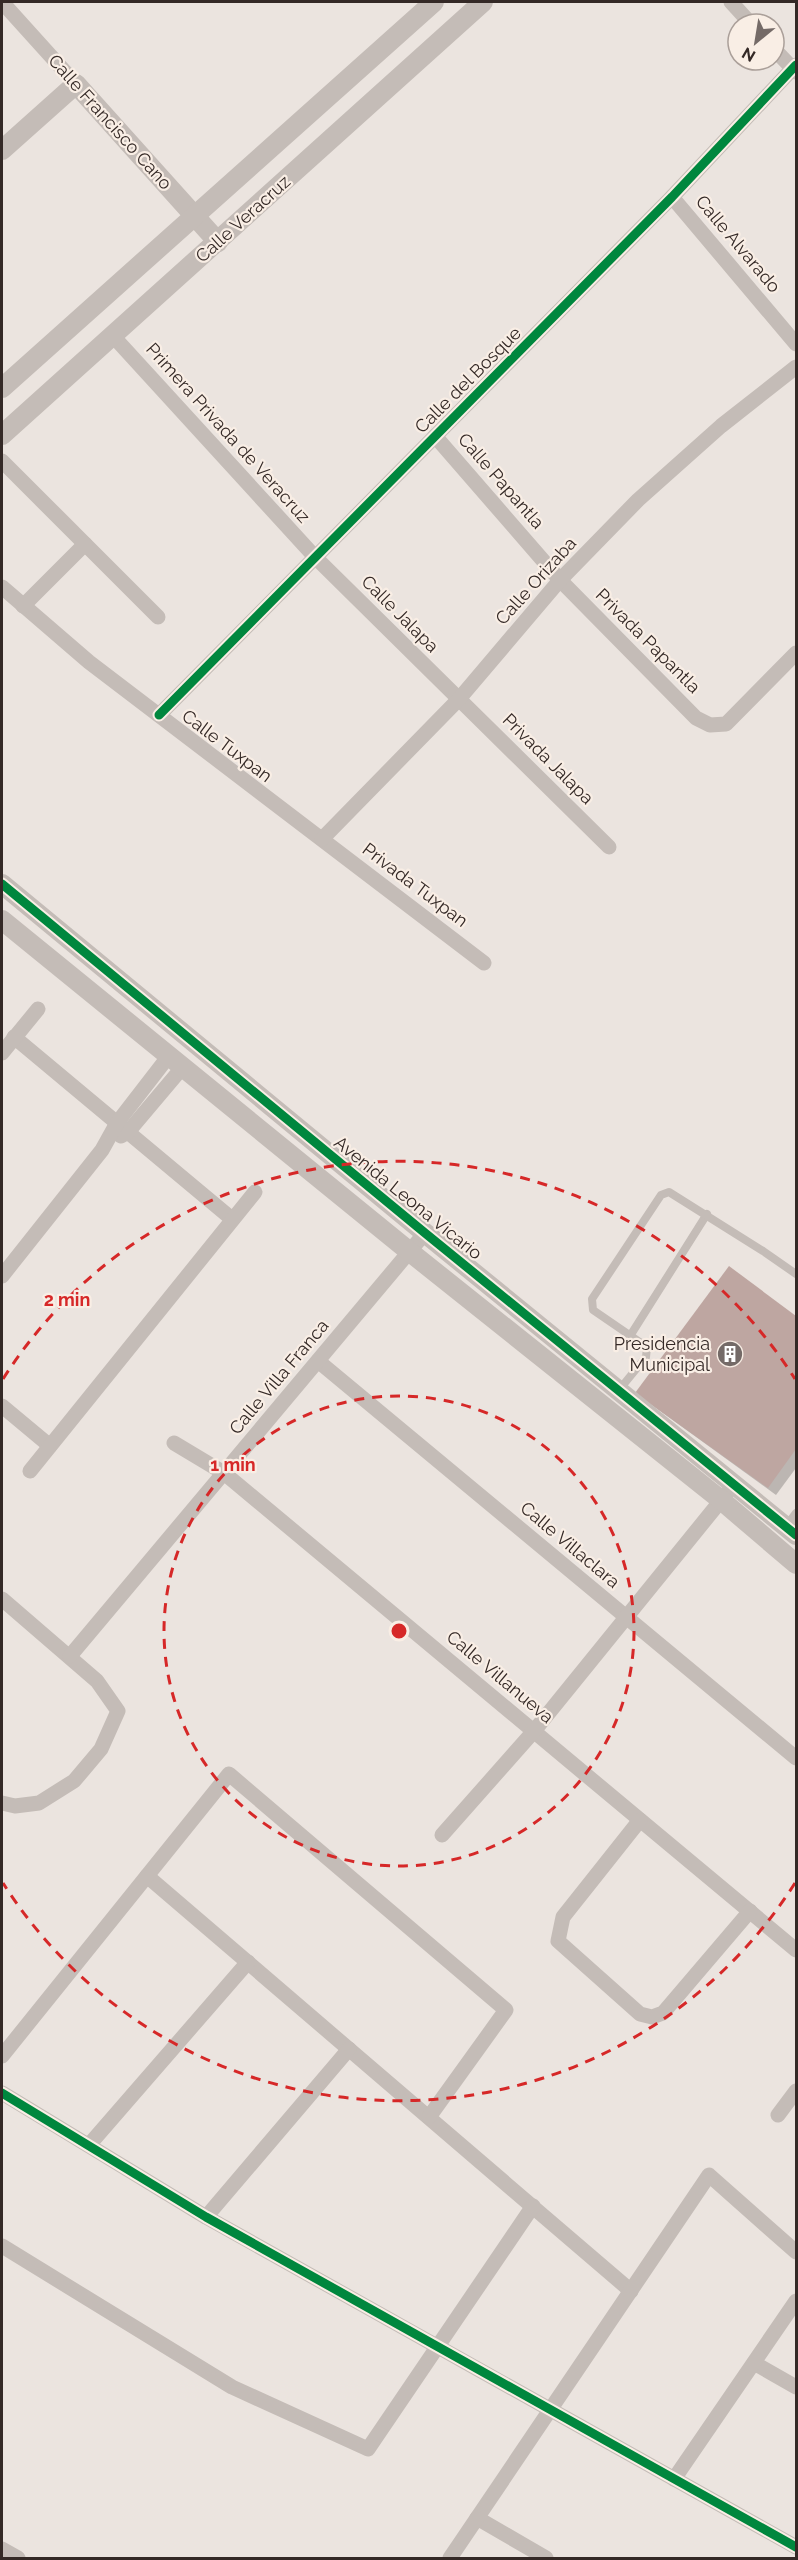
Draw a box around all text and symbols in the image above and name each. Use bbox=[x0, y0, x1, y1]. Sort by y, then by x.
north arrow bbox=[726, 12, 786, 72]
text: N bbox=[739, 43, 759, 66]
street label: Calle Francisco Cano bbox=[44, 50, 177, 194]
street label: Calle Veracruz bbox=[191, 171, 294, 267]
street label: Calle Alvarado bbox=[692, 191, 785, 297]
street label: Calle del Bosque bbox=[410, 322, 525, 437]
street label: Primera Privada de Veracruz bbox=[142, 338, 315, 527]
street label: Calle Papantla bbox=[454, 428, 549, 533]
street label: Calle Orizaba bbox=[491, 533, 580, 629]
street label: Calle Jalapa bbox=[357, 571, 443, 657]
street label: Privada Papantla bbox=[592, 584, 705, 697]
street label: Calle Tuxpan bbox=[178, 705, 276, 786]
street label: Privada Jalapa bbox=[499, 709, 598, 808]
street label: Privada Tuxpan bbox=[359, 838, 472, 931]
street label: Avenida Leona Vicario bbox=[330, 1132, 487, 1264]
text: 2 min bbox=[44, 1289, 90, 1310]
street label: Calle Villa Franca bbox=[225, 1315, 333, 1438]
place label: Presidencia Municipal bbox=[614, 1333, 710, 1375]
building icon: Presidencia Municipal bbox=[715, 1339, 745, 1369]
text: 1 min bbox=[210, 1454, 256, 1475]
street label: Calle Villaclara bbox=[516, 1497, 624, 1592]
centre of rings bbox=[389, 1621, 409, 1641]
street label: Calle Villanueva bbox=[443, 1626, 558, 1727]

